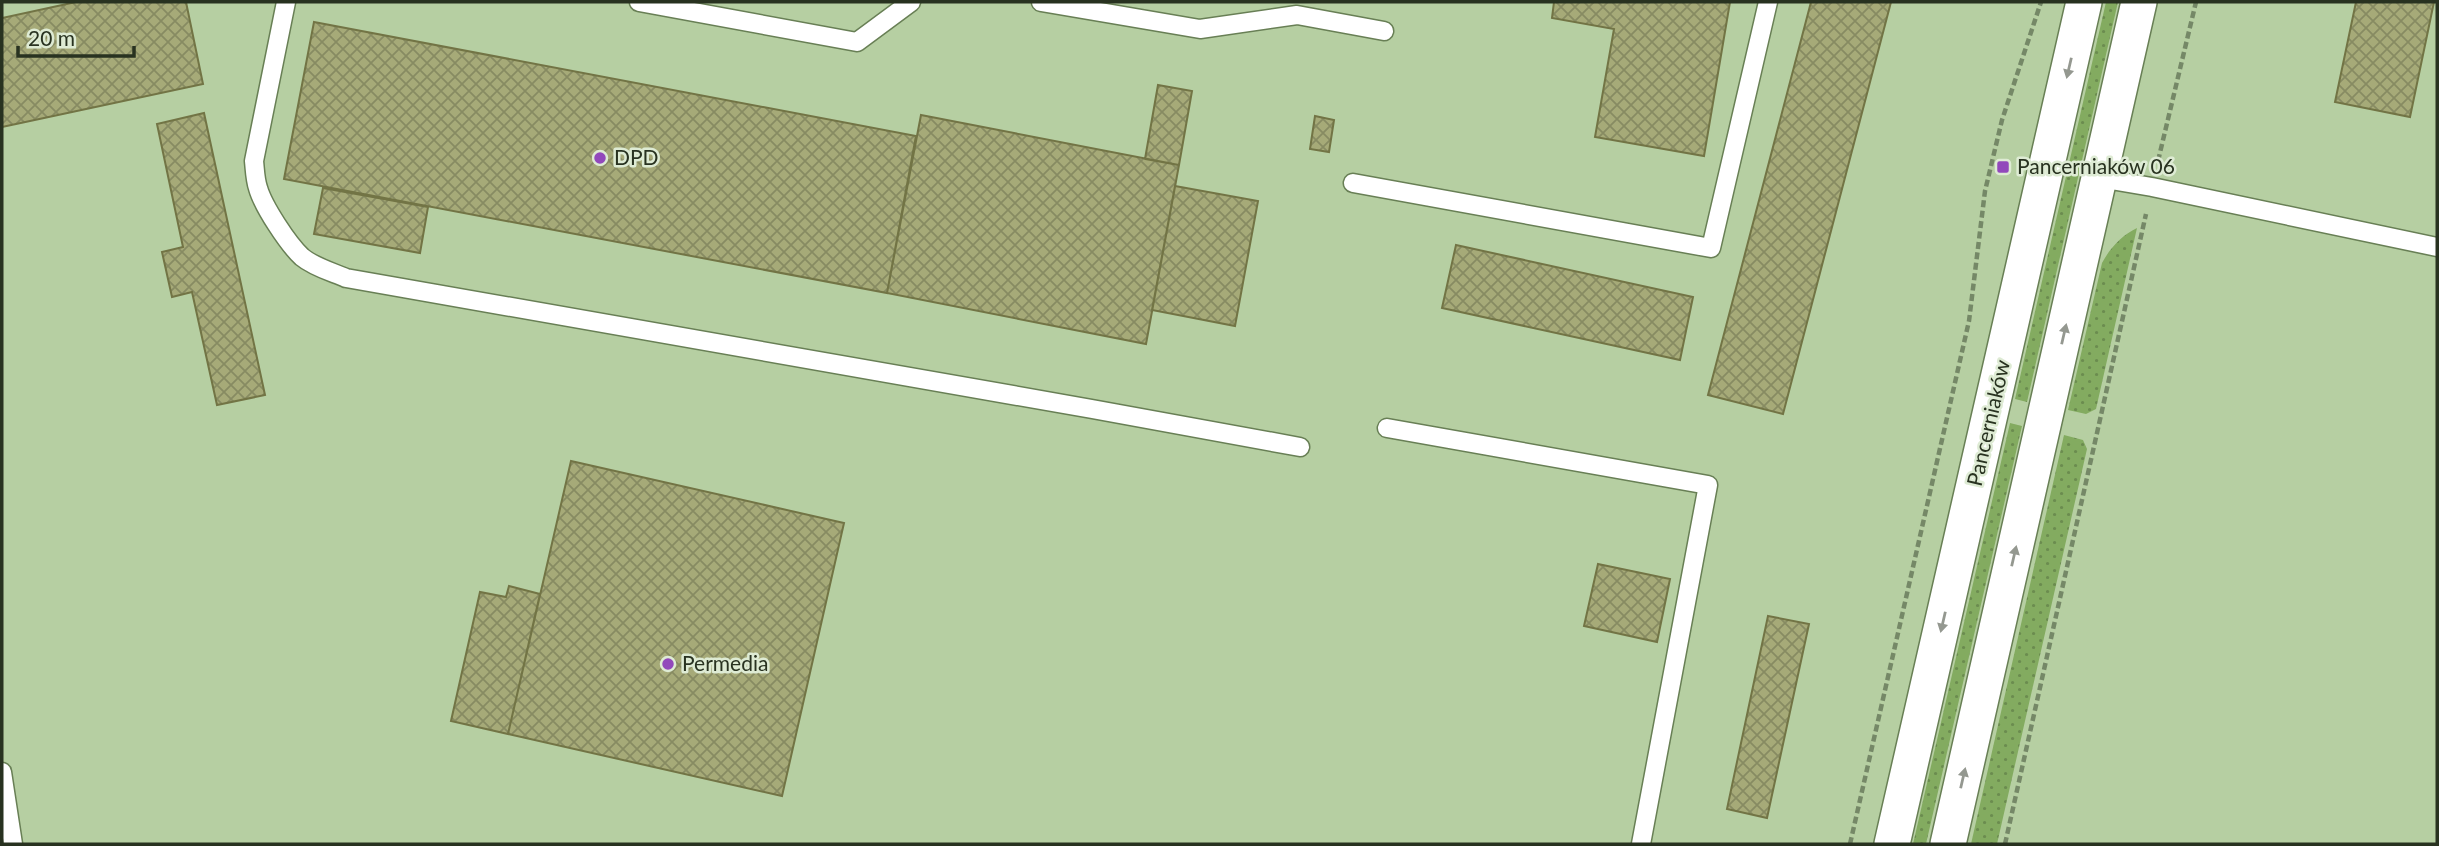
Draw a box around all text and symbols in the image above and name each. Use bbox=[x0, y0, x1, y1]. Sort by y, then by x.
scale bar bbox=[18, 14, 133, 58]
text: 20 m bbox=[28, 25, 75, 50]
one-way arrow bbox=[2064, 57, 2075, 79]
place label: DPD bbox=[614, 144, 659, 169]
marker: DPD bbox=[592, 150, 608, 166]
place label: Pancerniaków 06 bbox=[2017, 153, 2175, 178]
marker: Pancerniaków 06 bbox=[1995, 159, 2011, 175]
one-way arrow bbox=[2059, 323, 2070, 345]
street label: Pancerniaków bbox=[1961, 357, 2014, 488]
one-way arrow bbox=[2009, 545, 2020, 567]
one-way arrow bbox=[1938, 611, 1949, 633]
place label: Permedia bbox=[682, 650, 768, 675]
marker: Permedia bbox=[660, 656, 676, 672]
one-way arrow bbox=[1958, 767, 1969, 789]

